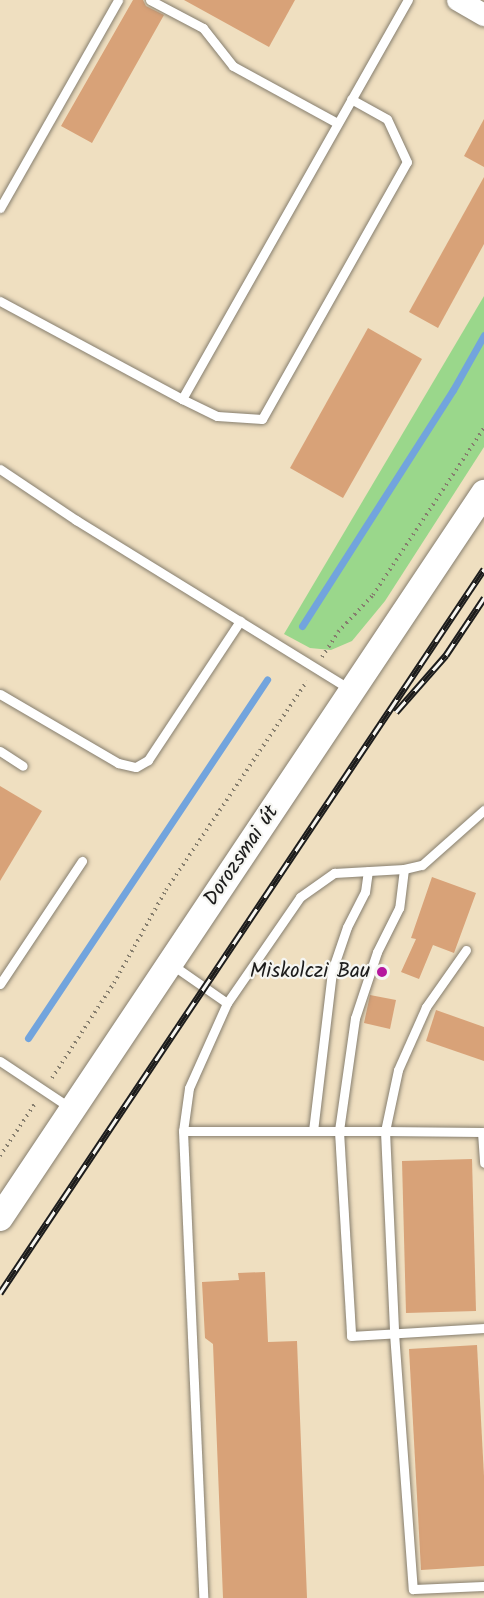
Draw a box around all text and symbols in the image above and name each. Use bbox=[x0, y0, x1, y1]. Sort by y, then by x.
street label: Dorozsmai út bbox=[199, 801, 285, 911]
place label: Miskolczi Bau bbox=[250, 959, 370, 985]
marker: Miskolczi Bau bbox=[375, 965, 389, 979]

